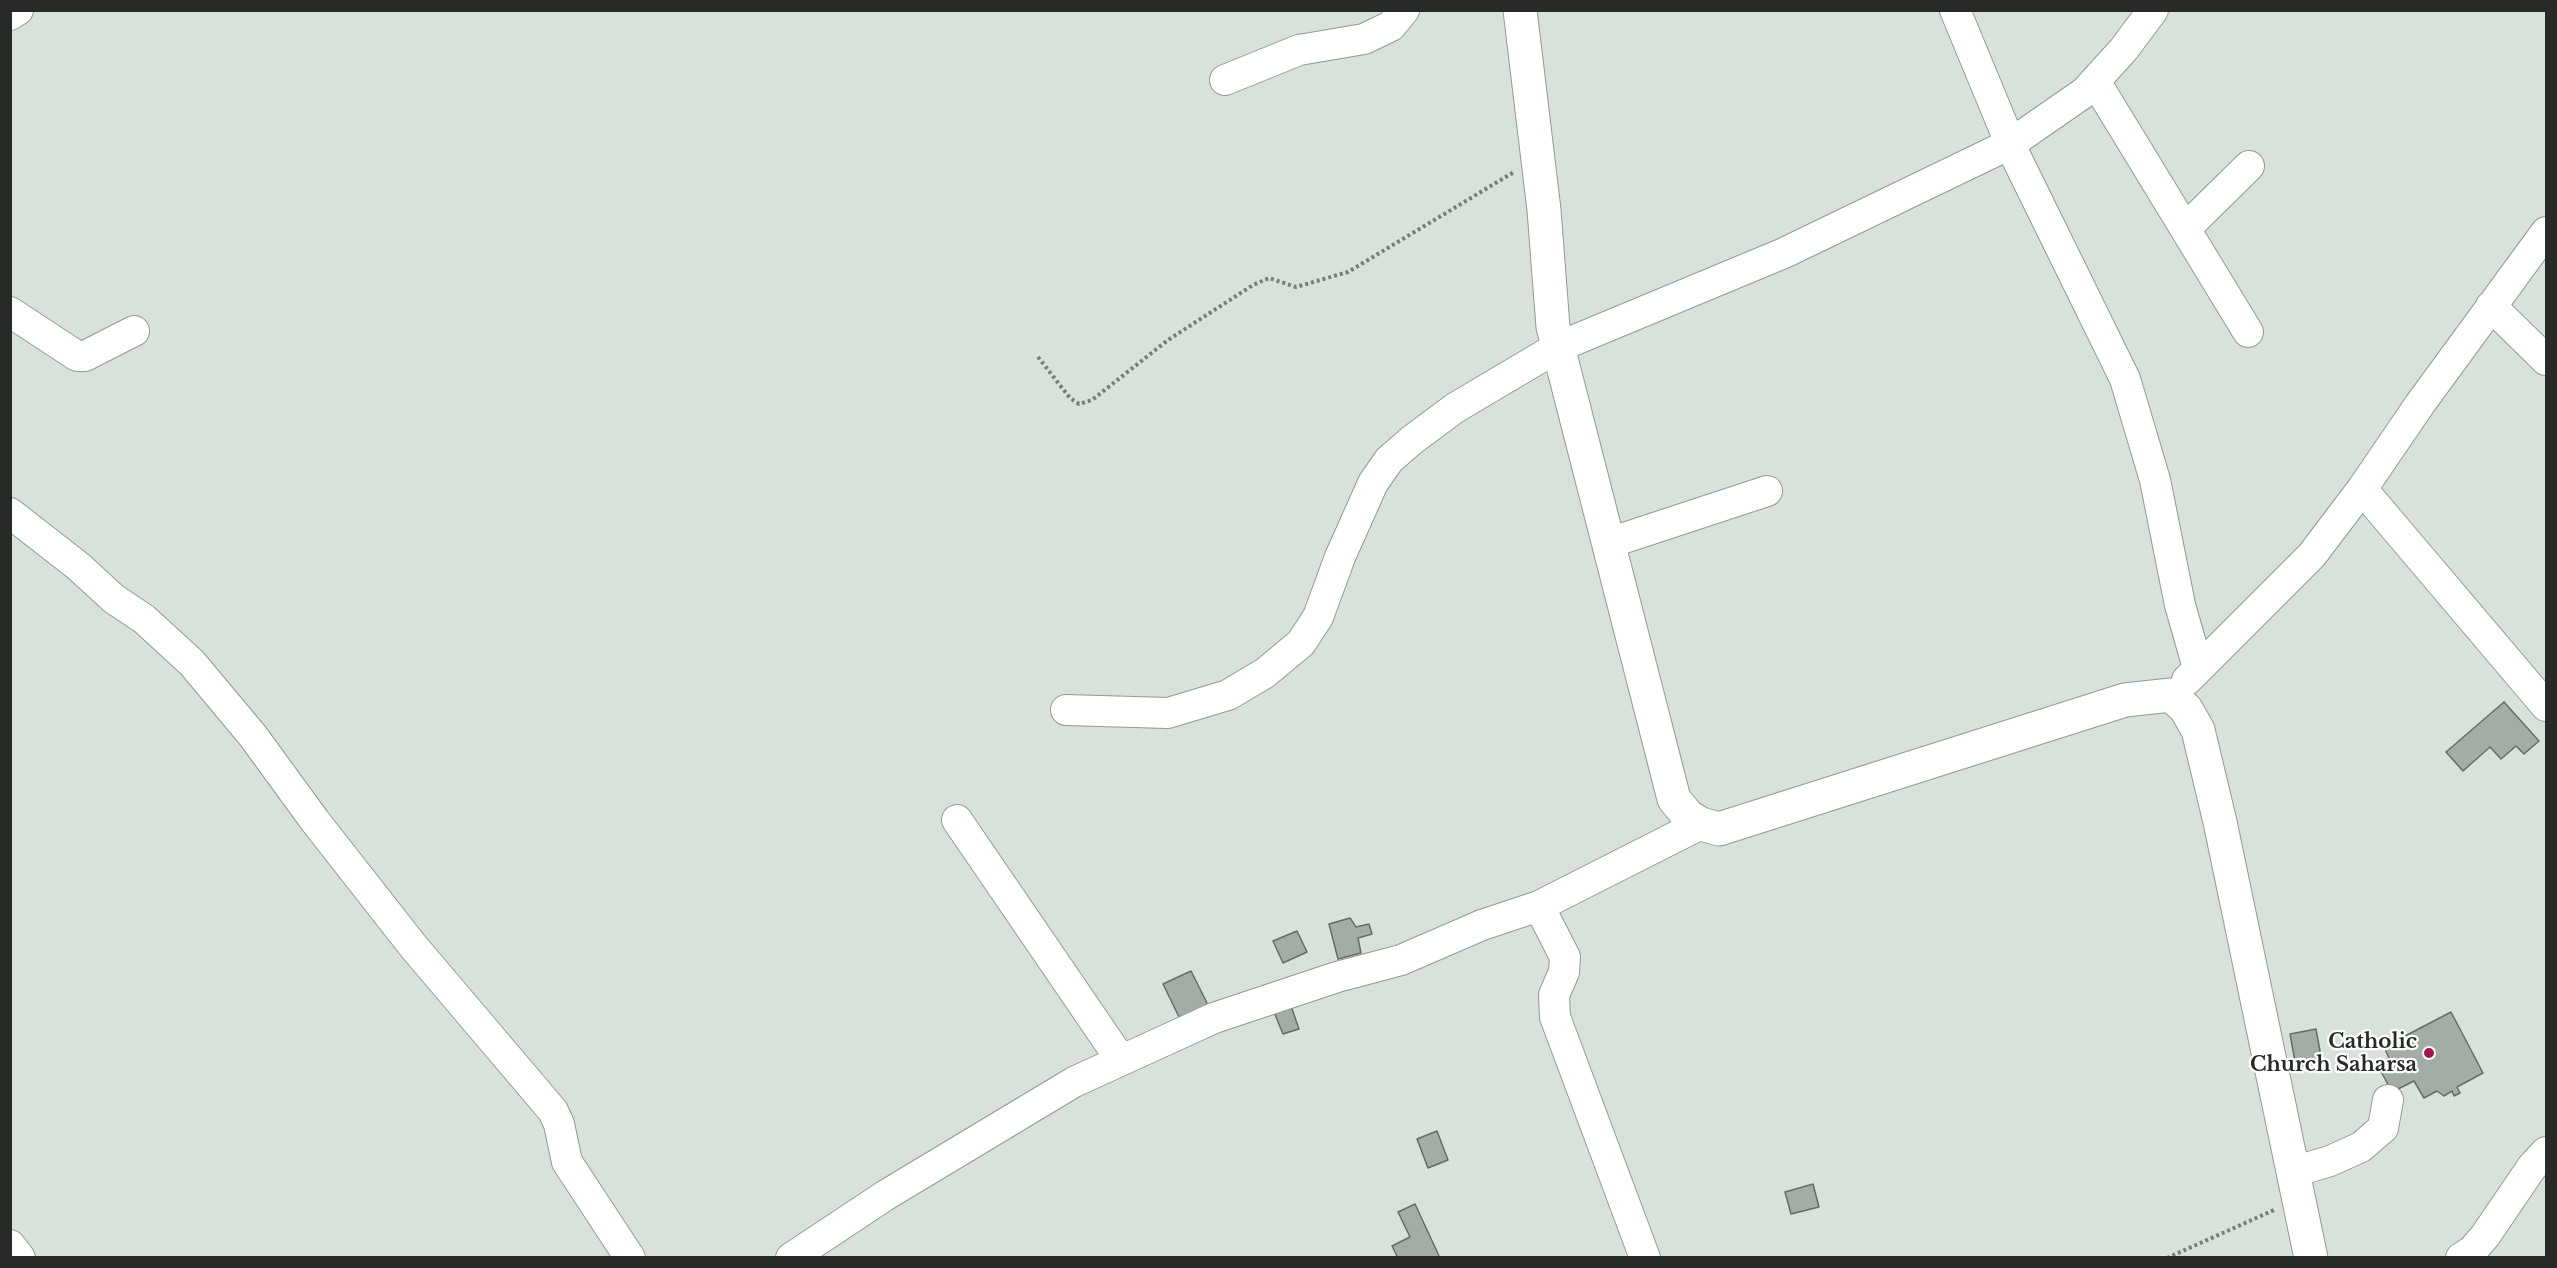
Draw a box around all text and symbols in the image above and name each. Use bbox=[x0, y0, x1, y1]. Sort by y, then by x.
place label: Catholic Church Saharsa bbox=[2250, 1030, 2417, 1077]
marker: Catholic Church Saharsa bbox=[2422, 1046, 2436, 1060]

